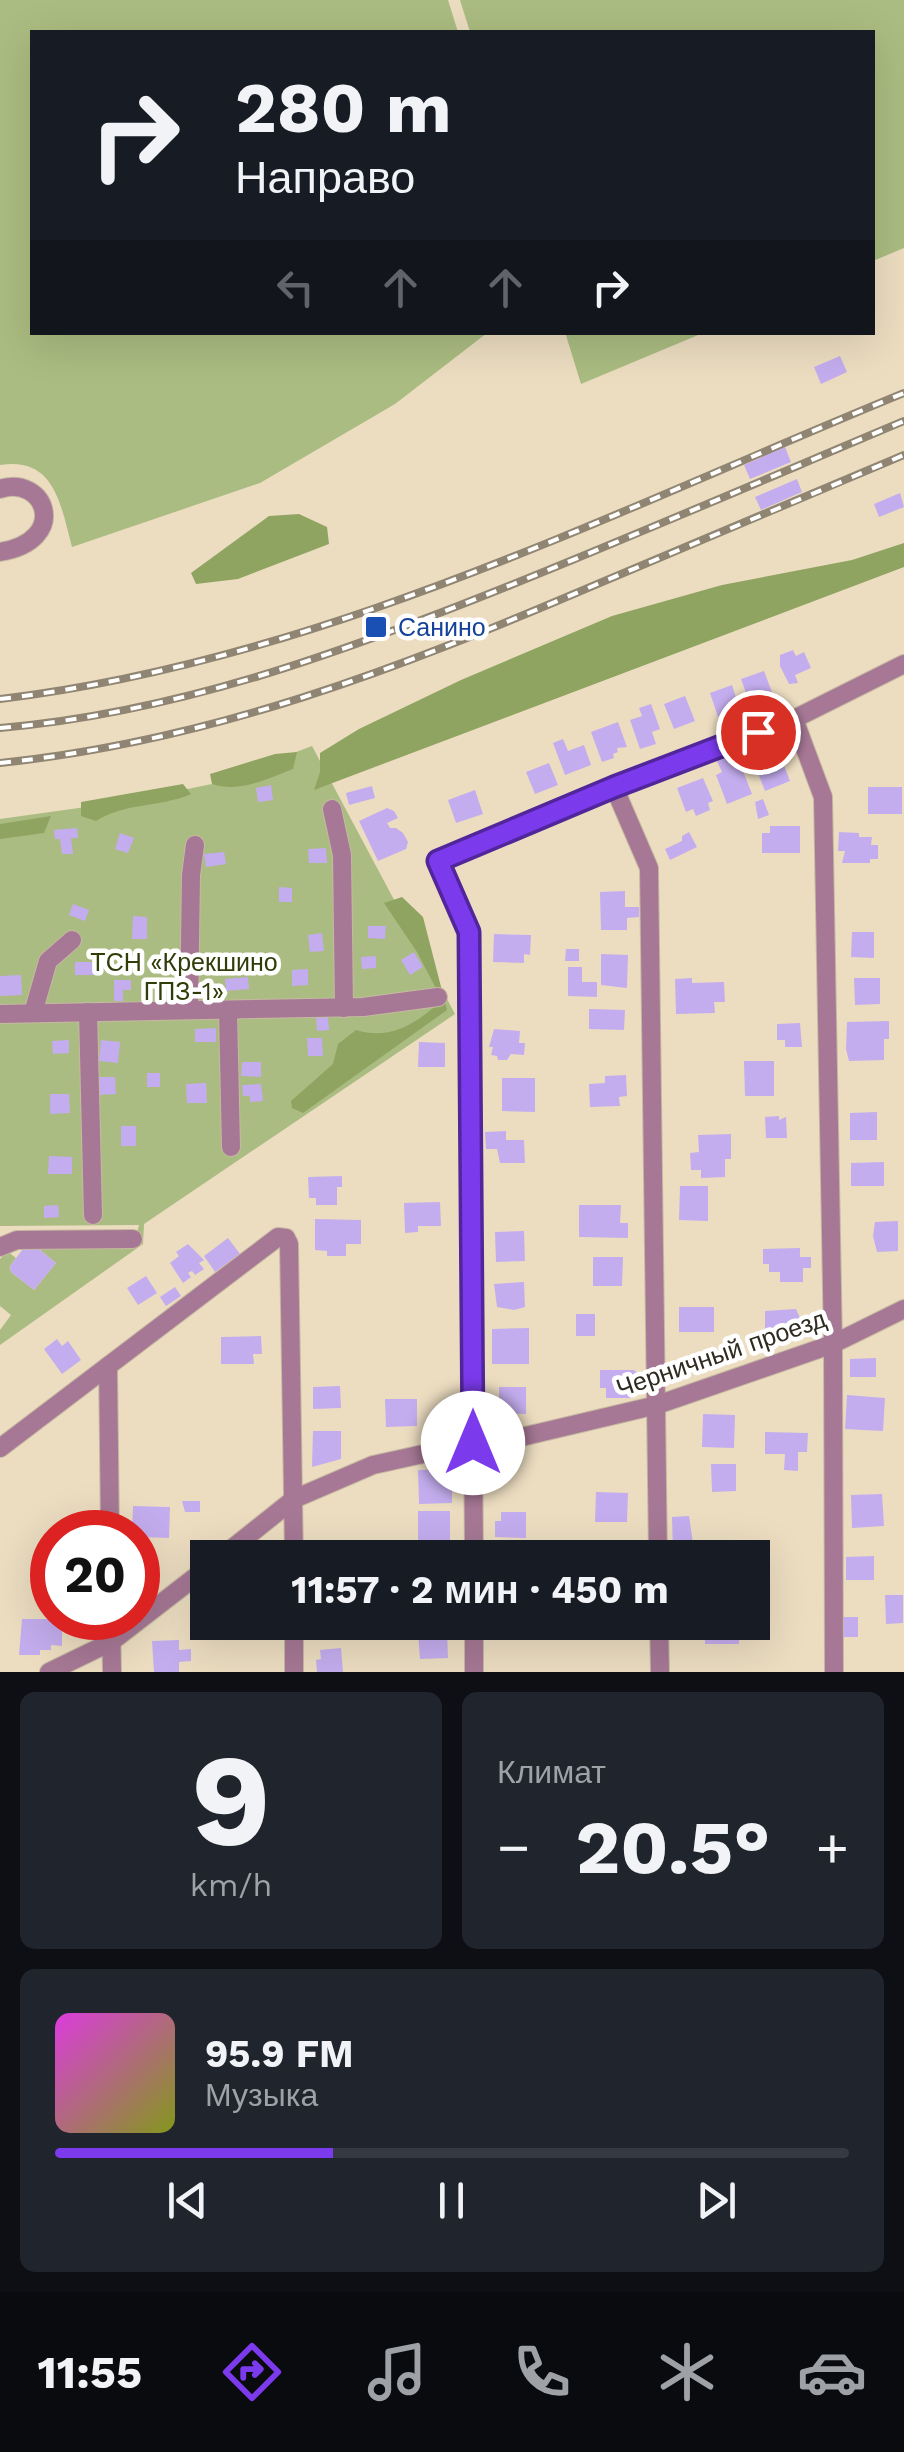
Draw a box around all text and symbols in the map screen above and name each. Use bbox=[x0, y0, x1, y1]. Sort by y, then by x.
text: 280 m bbox=[235, 67, 452, 149]
icon: right bbox=[70, 70, 200, 200]
text: Направо bbox=[235, 151, 415, 204]
icon: left bbox=[268, 260, 323, 315]
icon: ahead bbox=[373, 260, 428, 315]
icon: ahead bbox=[478, 260, 533, 315]
icon: right bbox=[583, 260, 638, 315]
place label: Санино bbox=[398, 613, 486, 642]
marker: Санино bbox=[363, 614, 389, 640]
pin bbox=[716, 690, 801, 775]
icon: arrive bbox=[731, 705, 786, 760]
park label: ТСН «Крекшино ГПЗ-1» bbox=[90, 948, 278, 1006]
street label: Черничный проезд bbox=[613, 1304, 830, 1403]
position arrow bbox=[421, 1391, 525, 1495]
speed limit sign: 20 bbox=[30, 1510, 160, 1640]
text: 11:57 · 2 мин · 450 m bbox=[291, 1568, 669, 1612]
text: 9 bbox=[191, 1724, 271, 1877]
text: Климат bbox=[497, 1753, 606, 1791]
text: 20.5° bbox=[576, 1803, 770, 1891]
text: − bbox=[497, 1815, 530, 1879]
text: + bbox=[816, 1815, 849, 1879]
text: km/h bbox=[190, 1866, 272, 1904]
text: 95.9 FM bbox=[205, 2032, 353, 2076]
text: Музыка bbox=[205, 2076, 318, 2114]
icon: previous bbox=[160, 2173, 215, 2228]
icon: pause bbox=[424, 2173, 479, 2228]
icon: next bbox=[689, 2173, 744, 2228]
icon: directions bbox=[217, 2337, 287, 2407]
icon: music bbox=[362, 2337, 432, 2407]
icon: phone bbox=[507, 2337, 577, 2407]
icon: climate bbox=[652, 2337, 722, 2407]
icon: car bbox=[797, 2337, 867, 2407]
text: 11:55 bbox=[37, 2346, 142, 2399]

